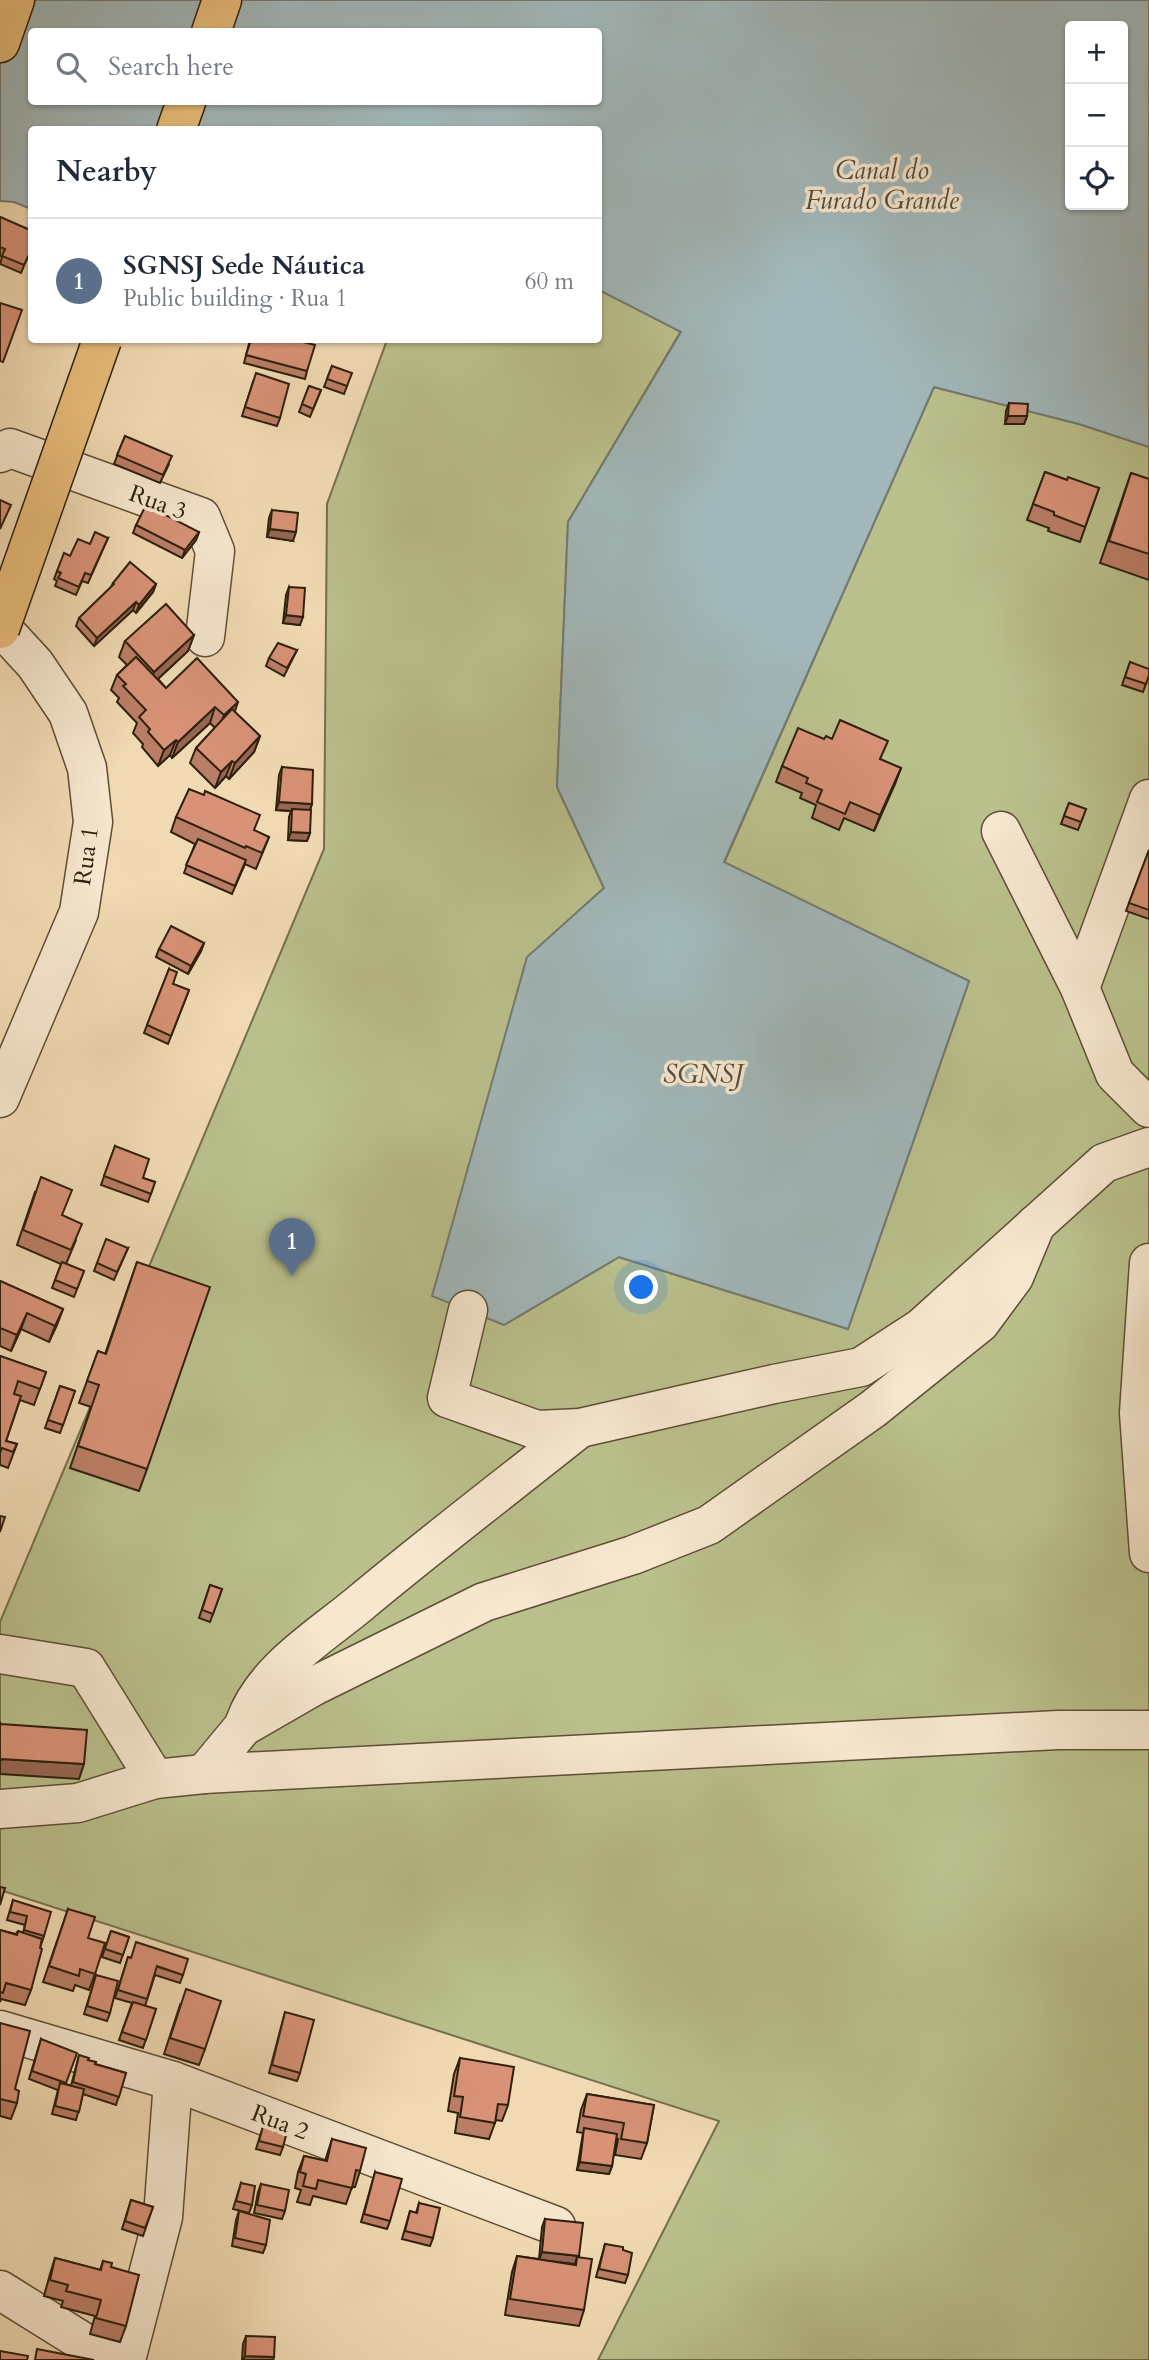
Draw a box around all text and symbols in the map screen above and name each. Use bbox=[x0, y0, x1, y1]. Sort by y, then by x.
map controls bbox=[1065, 21, 1128, 210]
button: + bbox=[1065, 21, 1128, 84]
search box bbox=[28, 28, 602, 105]
icon: search bbox=[52, 48, 90, 86]
text: Search here bbox=[108, 49, 234, 84]
button: − bbox=[1065, 84, 1128, 147]
button: locate bbox=[1065, 147, 1128, 210]
text: Nearby bbox=[56, 151, 157, 192]
water label: Canal do Furado Grande bbox=[805, 153, 960, 218]
text: SGNSJ Sede Náutica bbox=[123, 248, 365, 283]
text: 1 bbox=[73, 266, 85, 297]
text: 60 m bbox=[525, 266, 574, 297]
text: Public building · Rua 1 bbox=[123, 283, 347, 314]
street label: Rua 3 bbox=[125, 477, 191, 528]
street label: Rua 1 bbox=[66, 825, 107, 888]
water label: SGNSJ bbox=[663, 1057, 745, 1092]
pin: 1 bbox=[269, 1218, 315, 1276]
your location bbox=[624, 1270, 658, 1304]
street label: Rua 2 bbox=[246, 2097, 313, 2148]

